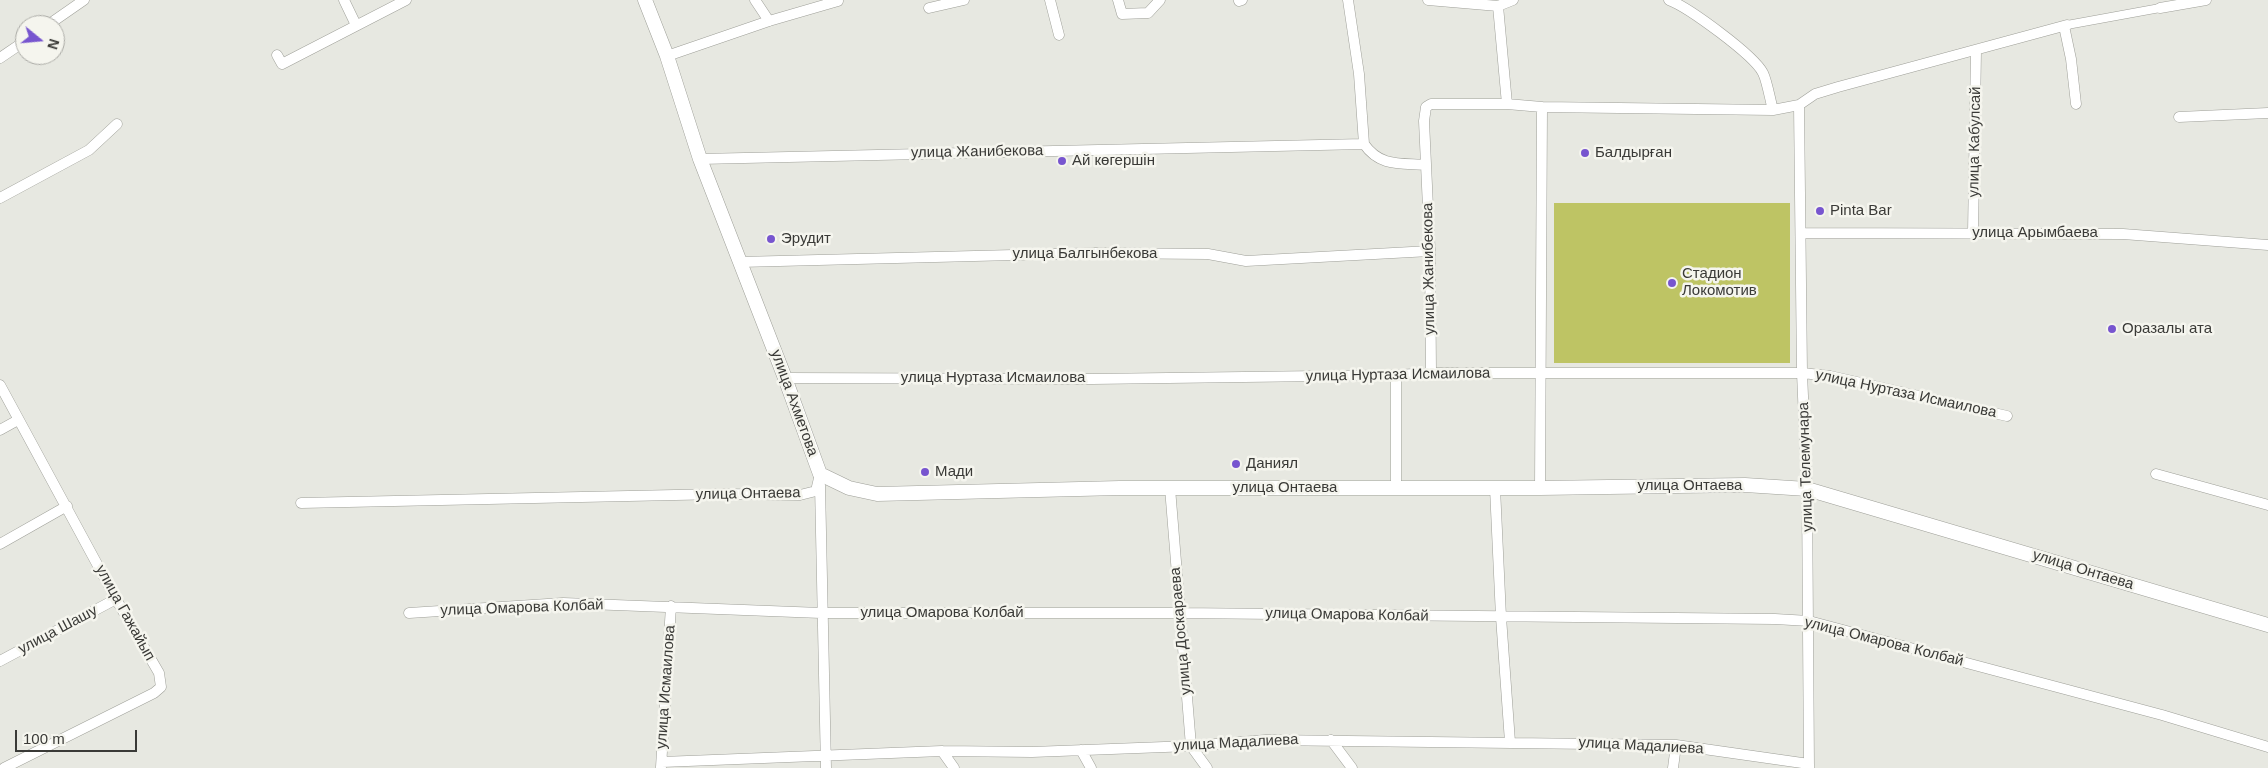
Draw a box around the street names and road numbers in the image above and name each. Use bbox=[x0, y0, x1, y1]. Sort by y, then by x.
street label: улица Кабулсай bbox=[1965, 86, 1985, 198]
street label: улица Жанибекова bbox=[911, 142, 1043, 162]
street label: улица Жанибекова bbox=[1419, 203, 1439, 335]
street label: улица Арымбаева bbox=[1972, 224, 2098, 242]
street label: улица Балгынбекова bbox=[1013, 245, 1157, 263]
street label: улица Ахметова bbox=[766, 347, 822, 459]
street label: улица Нуртаза Исмаилова bbox=[1306, 364, 1490, 386]
street label: улица Нуртаза Исмаилова bbox=[1814, 366, 1998, 422]
street label: улица Нуртаза Исмаилова bbox=[901, 369, 1085, 387]
street label: улица Телемунара bbox=[1795, 402, 1817, 532]
street label: улица Онтаева bbox=[1638, 477, 1742, 495]
street label: улица Онтаева bbox=[1233, 479, 1337, 497]
street label: улица Онтаева bbox=[695, 484, 801, 504]
street label: улица Онтаева bbox=[2030, 546, 2136, 594]
street label: улица Гажайып bbox=[91, 562, 159, 664]
street label: улица Доскараева bbox=[1166, 566, 1196, 696]
street label: улица Омарова Колбай bbox=[440, 596, 604, 620]
street label: улица Шашу bbox=[15, 602, 101, 658]
street label: улица Омарова Колбай bbox=[860, 604, 1024, 622]
street label: улица Омарова Колбай bbox=[1265, 605, 1429, 625]
street label: улица Омарова Колбай bbox=[1803, 614, 1965, 670]
street label: улица Исмаилова bbox=[653, 624, 679, 750]
street label: улица Мадалиева bbox=[1173, 731, 1299, 755]
street label: улица Мадалиева bbox=[1578, 734, 1704, 758]

